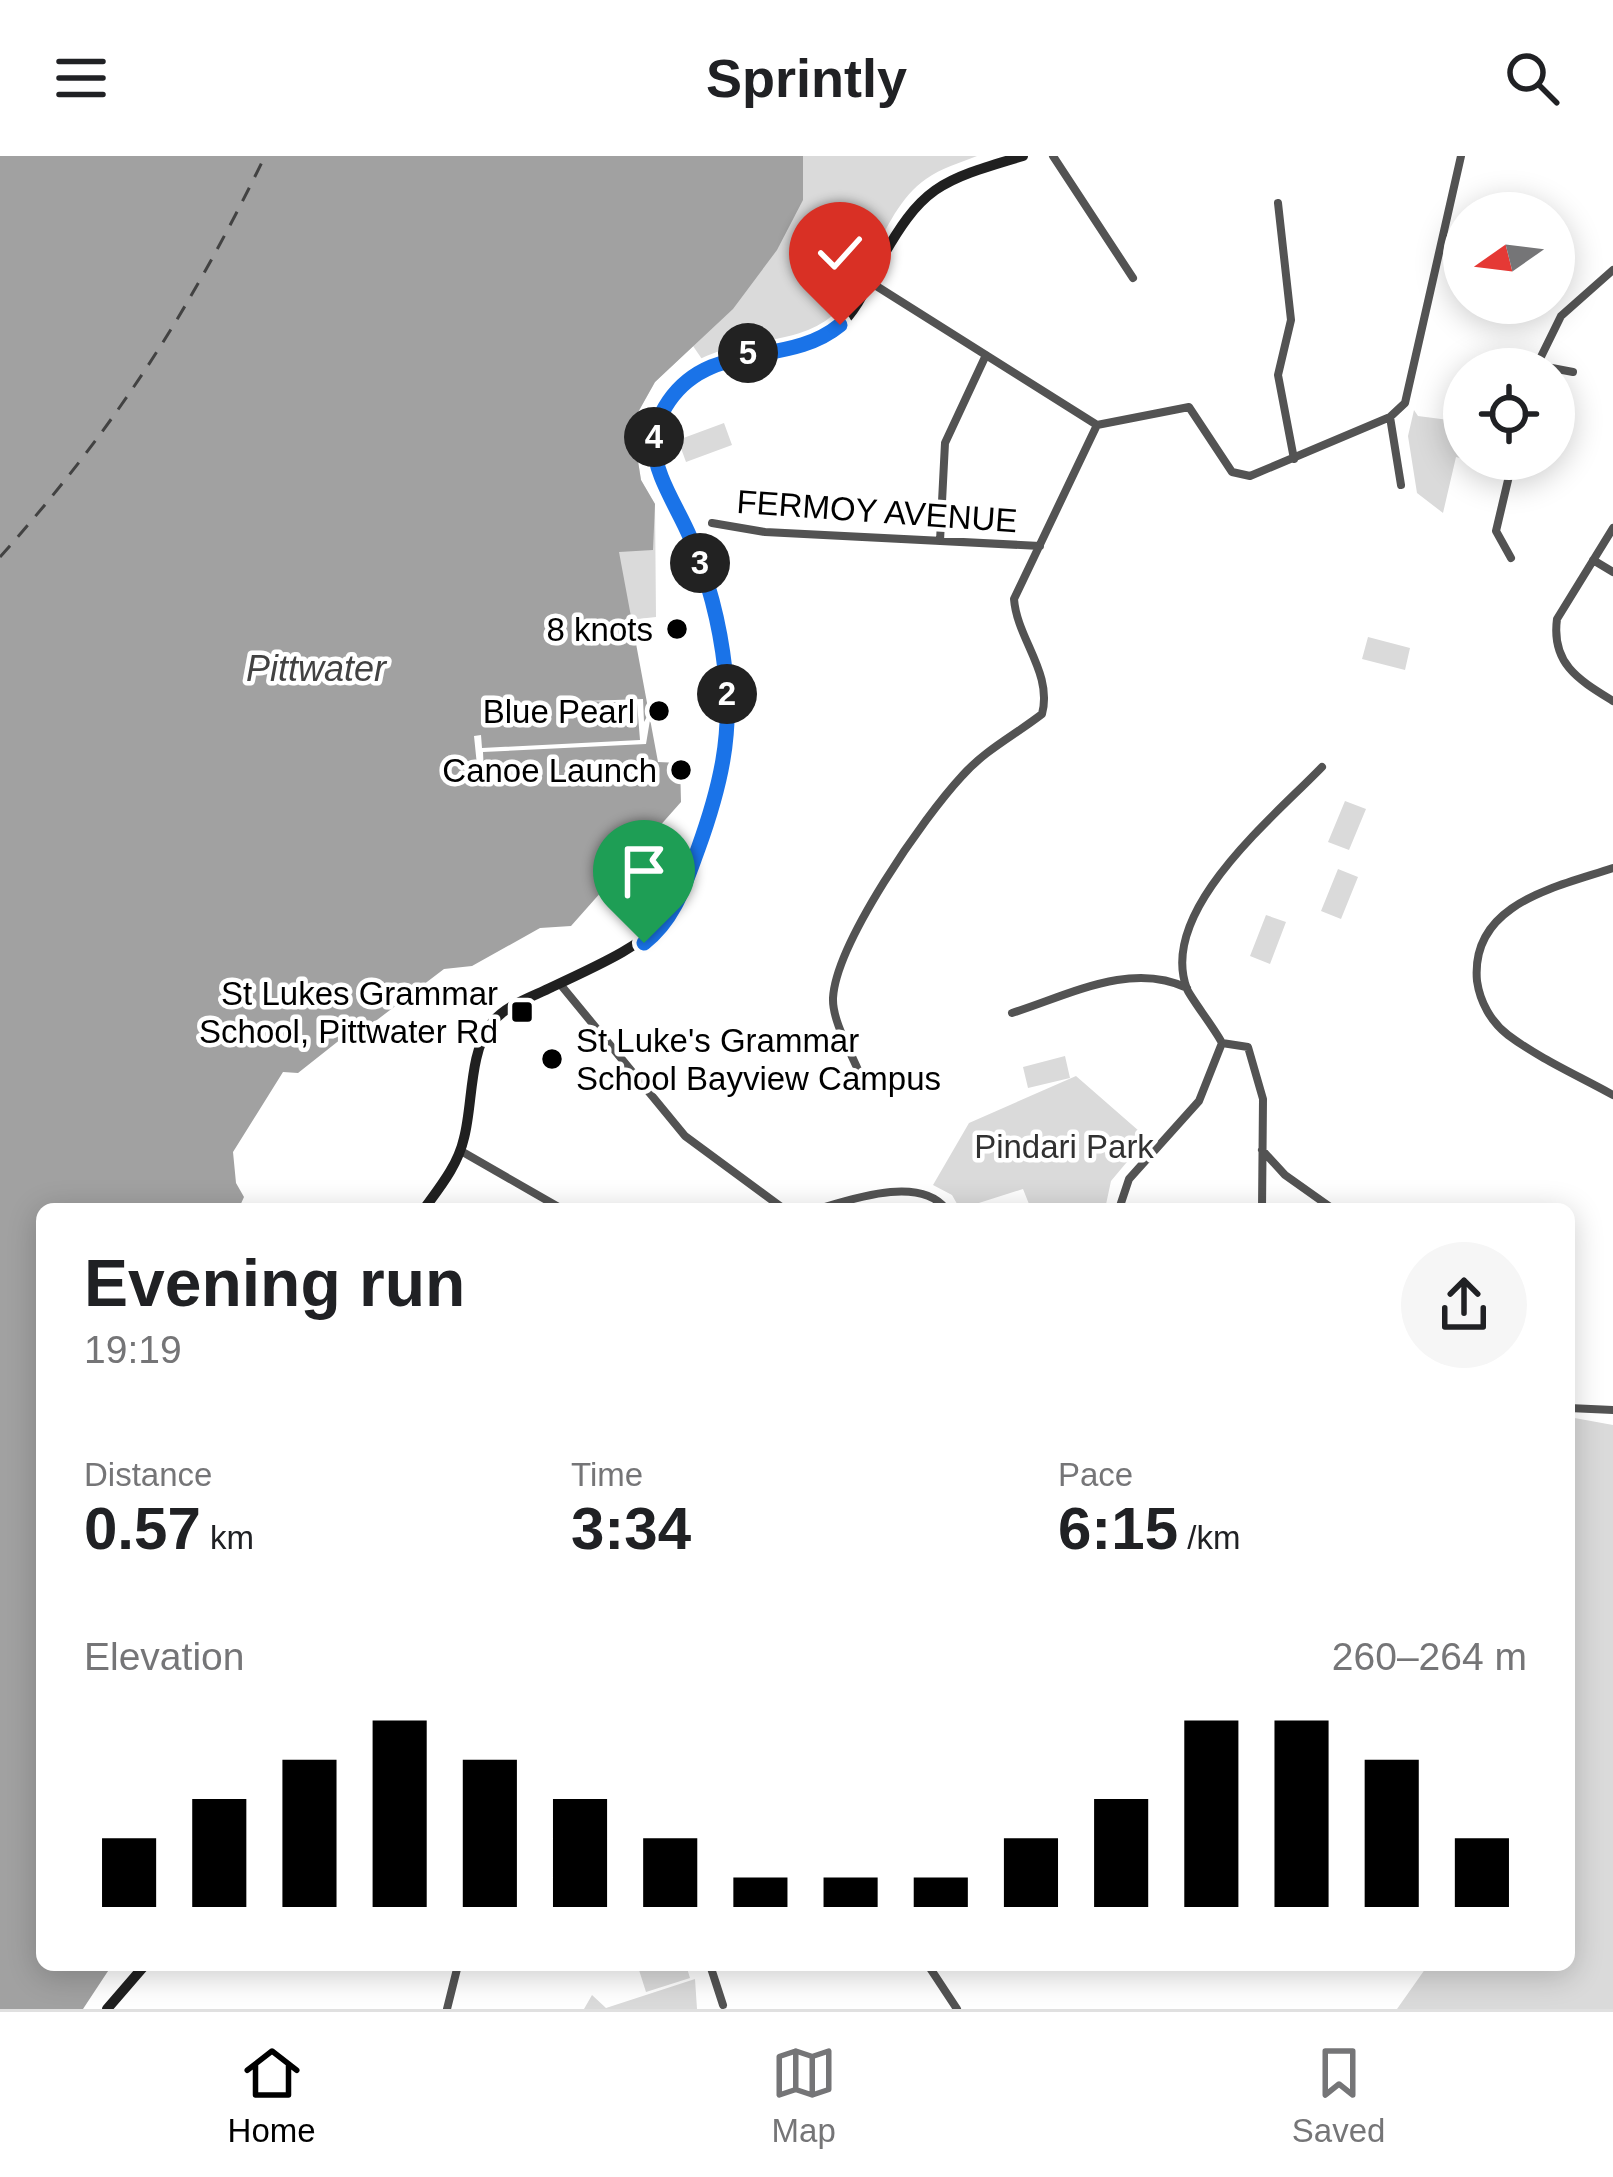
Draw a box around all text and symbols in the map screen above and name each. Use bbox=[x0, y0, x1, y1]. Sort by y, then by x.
icon: menu bbox=[48, 45, 114, 111]
icon: search bbox=[1499, 45, 1565, 111]
text: Sprintly bbox=[706, 48, 907, 108]
north arrow bbox=[1443, 192, 1575, 324]
map controls bbox=[1443, 192, 1575, 480]
pin bbox=[789, 202, 891, 325]
icon: check bbox=[807, 220, 873, 286]
pin: 5 bbox=[718, 323, 778, 383]
text: 5 bbox=[739, 334, 757, 371]
button: locate bbox=[1443, 348, 1575, 480]
pin: 4 bbox=[624, 407, 684, 467]
text: 4 bbox=[645, 418, 663, 455]
street label: FERMOY AVENUE bbox=[735, 483, 1019, 539]
pin: 3 bbox=[670, 533, 730, 593]
text: 3 bbox=[691, 544, 709, 581]
place label: 8 knots bbox=[547, 611, 653, 648]
marker: 8 knots bbox=[664, 616, 690, 642]
water label: Pittwater bbox=[246, 648, 388, 689]
pin: 2 bbox=[697, 664, 757, 724]
text: 2 bbox=[718, 675, 736, 712]
place label: Blue Pearl bbox=[483, 693, 635, 730]
marker: Blue Pearl bbox=[646, 698, 672, 724]
place label: Canoe Launch bbox=[442, 752, 657, 789]
marker: Canoe Launch bbox=[668, 757, 694, 783]
pin bbox=[593, 820, 695, 943]
icon: arrive bbox=[611, 838, 677, 904]
place label: St Lukes Grammar School, Pittwater Rd bbox=[199, 975, 498, 1050]
marker: St Lukes Grammar School, Pittwater Rd bbox=[509, 999, 535, 1025]
place label: St Luke's Grammar School Bayview Campus bbox=[576, 1022, 941, 1097]
marker: St Luke's Grammar School Bayview Campus bbox=[539, 1046, 565, 1072]
park label: Pindari Park bbox=[974, 1128, 1154, 1165]
button: share bbox=[1401, 1242, 1527, 1368]
text: Evening run bbox=[84, 1246, 465, 1320]
text: 19:19 bbox=[84, 1328, 182, 1371]
text: Distance bbox=[84, 1456, 212, 1493]
text: Time bbox=[571, 1456, 643, 1493]
text: Pace bbox=[1058, 1456, 1133, 1493]
text: 0.57 bbox=[84, 1495, 201, 1562]
text: 3:34 bbox=[571, 1495, 691, 1562]
text: 6:15 bbox=[1058, 1495, 1178, 1562]
text: km bbox=[201, 1519, 254, 1556]
text: /km bbox=[1178, 1519, 1240, 1556]
text: Elevation bbox=[84, 1635, 244, 1678]
text: 260–264 m bbox=[1332, 1635, 1527, 1678]
tab: Home bbox=[228, 2040, 316, 2150]
tab: Map bbox=[771, 2040, 837, 2150]
tab: Saved bbox=[1292, 2040, 1385, 2150]

